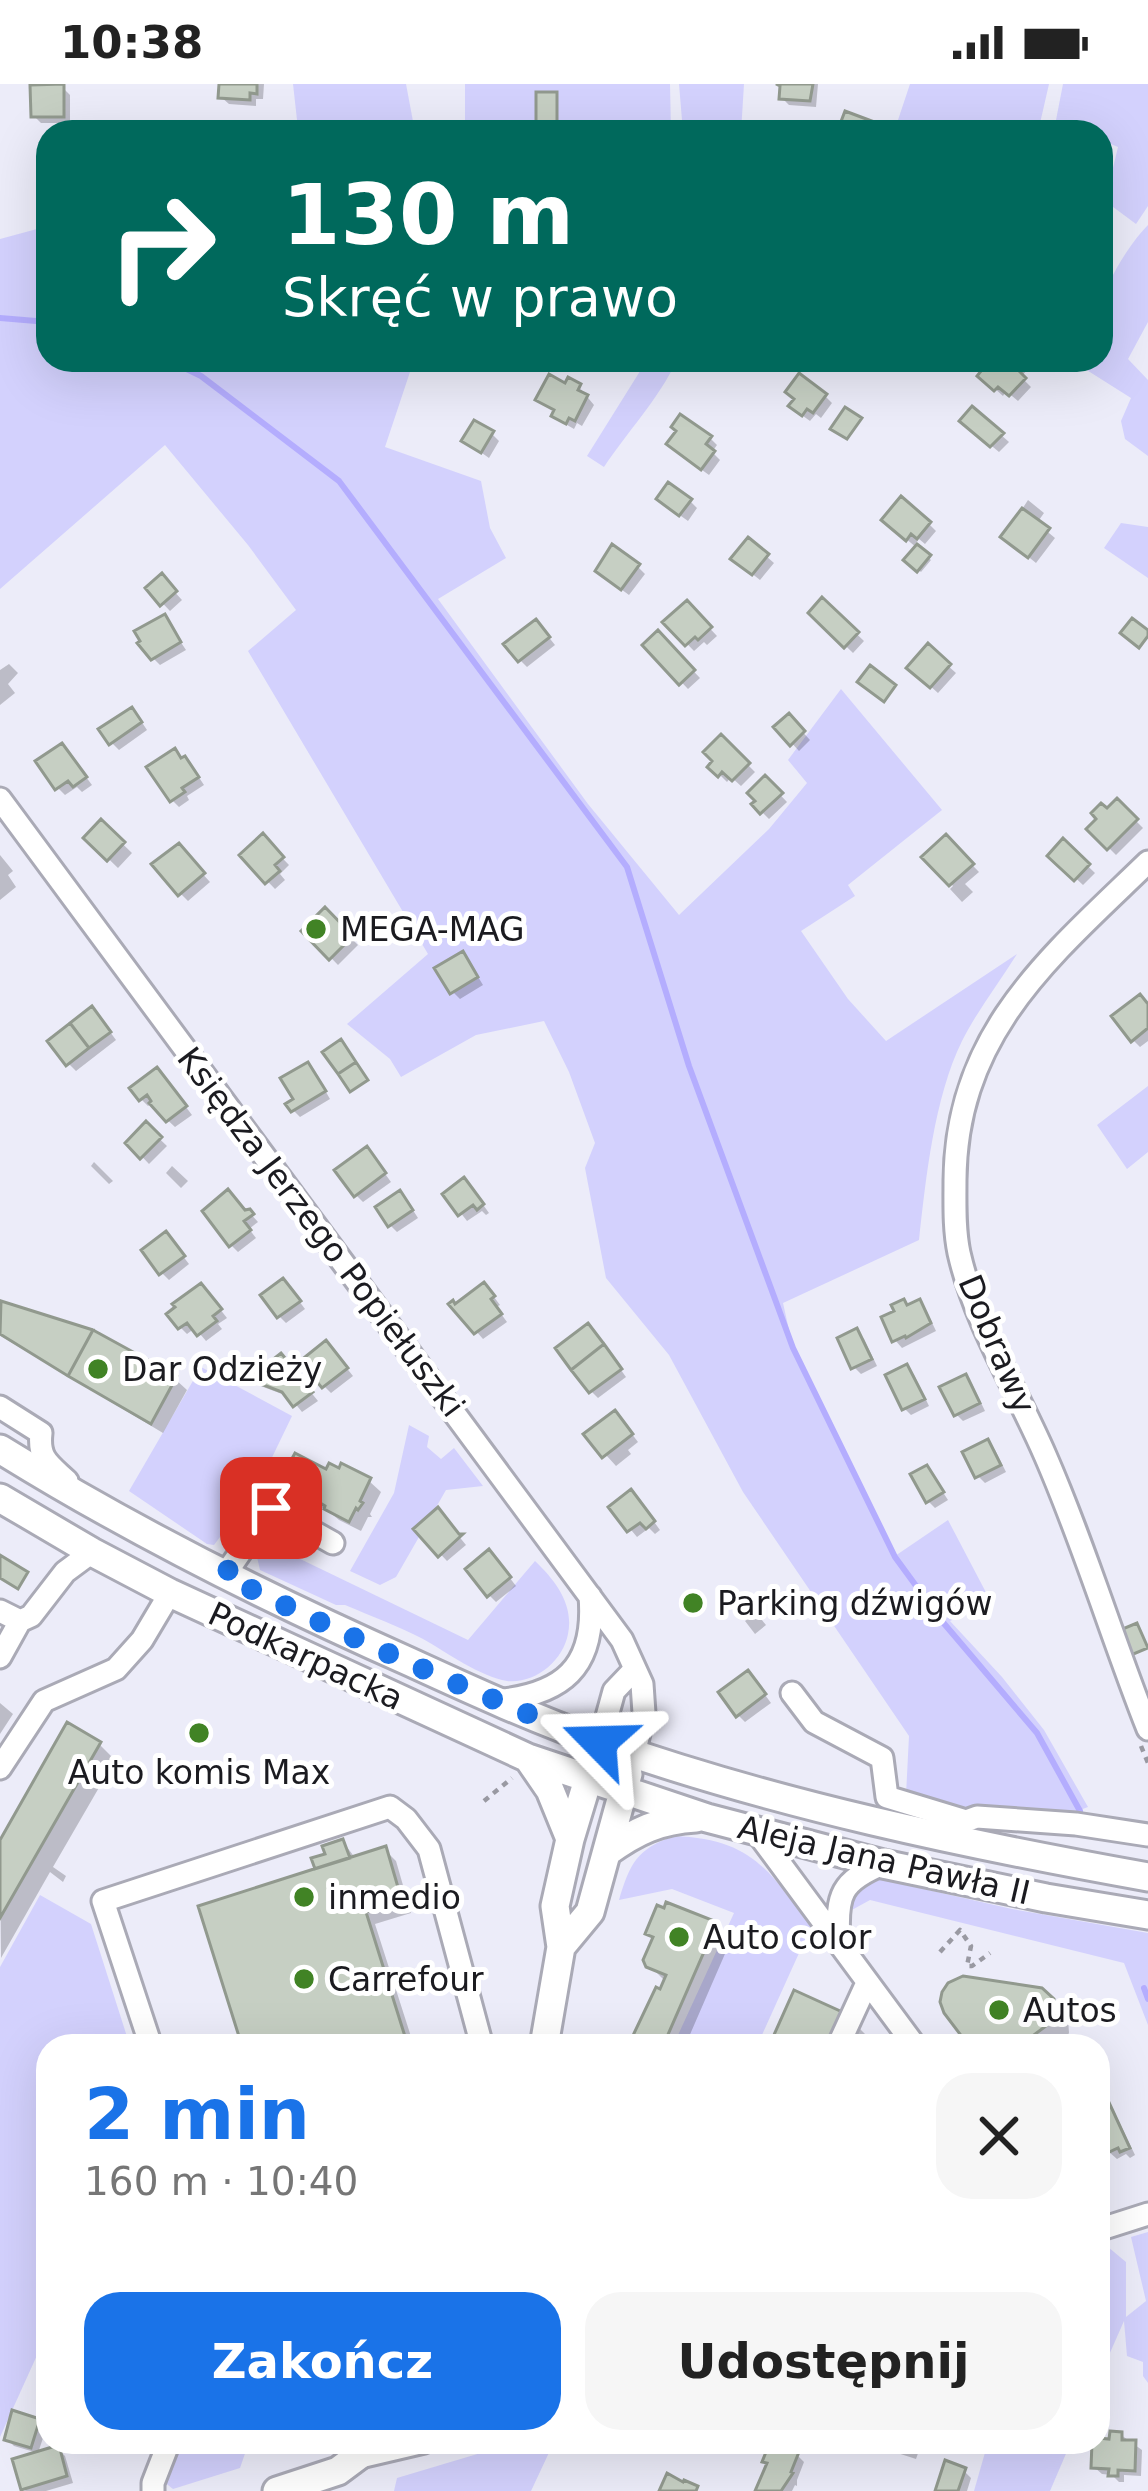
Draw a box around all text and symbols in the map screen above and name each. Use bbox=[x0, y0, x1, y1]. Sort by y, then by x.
text: 10:38 bbox=[60, 16, 203, 69]
text: 130 m bbox=[282, 166, 574, 264]
icon: right bbox=[84, 168, 240, 324]
text: Skręć w prawo bbox=[282, 266, 678, 329]
place label: MEGA-MAG bbox=[340, 910, 525, 949]
marker: MEGA-MAG bbox=[303, 916, 329, 942]
street label: Księdza Jerzego Popiełuszki bbox=[169, 1040, 473, 1424]
street label: Dobrawy bbox=[950, 1269, 1044, 1419]
place label: Dar Odzieży bbox=[122, 1350, 322, 1389]
marker: Dar Odzieży bbox=[85, 1356, 111, 1382]
pin bbox=[220, 1457, 322, 1559]
icon: arrive bbox=[238, 1475, 304, 1541]
place label: Parking dźwigów bbox=[717, 1584, 992, 1623]
marker: Parking dźwigów bbox=[680, 1590, 706, 1616]
street label: Podkarpacka bbox=[202, 1594, 410, 1718]
position arrow bbox=[536, 1679, 662, 1805]
marker: Auto komis Max bbox=[186, 1720, 212, 1746]
place label: Auto komis Max bbox=[68, 1753, 330, 1792]
street label: Aleja Jana Pawła II bbox=[734, 1807, 1034, 1913]
place label: inmedio bbox=[328, 1878, 461, 1917]
marker: inmedio bbox=[291, 1884, 317, 1910]
place label: Auto color bbox=[703, 1918, 872, 1957]
marker: Auto color bbox=[666, 1924, 692, 1950]
place label: Carrefour bbox=[328, 1960, 484, 1999]
marker: Carrefour bbox=[291, 1966, 317, 1992]
place label: Autos bbox=[1023, 1991, 1117, 2030]
marker: Autos bbox=[986, 1997, 1012, 2023]
text: 2 min bbox=[84, 2072, 310, 2156]
button: close bbox=[936, 2073, 1062, 2199]
text: 160 m · 10:40 bbox=[84, 2159, 358, 2204]
button: Zakończ bbox=[84, 2292, 561, 2430]
button: Udostępnij bbox=[585, 2292, 1062, 2430]

